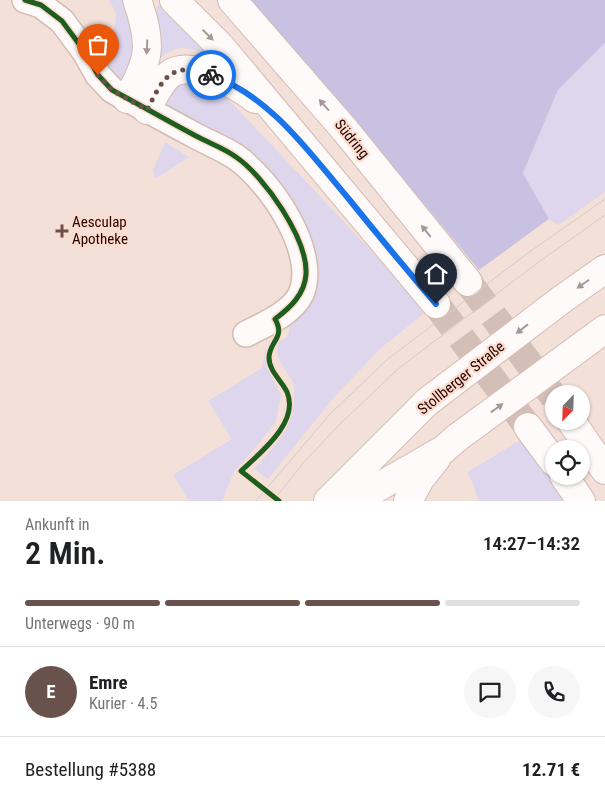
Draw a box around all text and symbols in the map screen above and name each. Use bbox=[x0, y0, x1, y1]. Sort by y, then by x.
pin bbox=[77, 24, 119, 75]
one-way arrow bbox=[202, 28, 214, 40]
icon: bag bbox=[84, 31, 112, 59]
one-way arrow bbox=[142, 39, 150, 55]
courier bbox=[186, 50, 236, 100]
icon: bike bbox=[197, 61, 225, 89]
one-way arrow bbox=[318, 98, 329, 111]
street label: Südring bbox=[331, 116, 373, 162]
place label: Aesculap Apotheke bbox=[72, 213, 128, 248]
marker: Aesculap Apotheke bbox=[56, 225, 68, 237]
one-way arrow bbox=[421, 225, 432, 238]
pin bbox=[415, 253, 457, 304]
icon: home bbox=[422, 260, 450, 288]
one-way arrow bbox=[576, 279, 590, 289]
one-way arrow bbox=[516, 324, 529, 335]
street label: Stollberger Straße bbox=[414, 338, 508, 418]
north arrow bbox=[545, 385, 590, 430]
map controls bbox=[545, 385, 590, 485]
one-way arrow bbox=[490, 403, 503, 414]
button: locate bbox=[545, 440, 590, 485]
text: Ankunft in bbox=[25, 515, 90, 534]
text: 14:27–14:32 bbox=[483, 532, 580, 555]
text: 2 Min. bbox=[25, 534, 105, 572]
text: Unterwegs · 90 m bbox=[25, 614, 135, 633]
button: chat bbox=[464, 666, 516, 718]
button: phone bbox=[528, 666, 580, 718]
text: Emre bbox=[89, 671, 128, 694]
text: E bbox=[46, 680, 56, 703]
text: Kurier · 4.5 bbox=[89, 694, 157, 713]
text: Bestellung #5388 bbox=[25, 758, 156, 781]
text: 12.71 € bbox=[522, 758, 580, 781]

